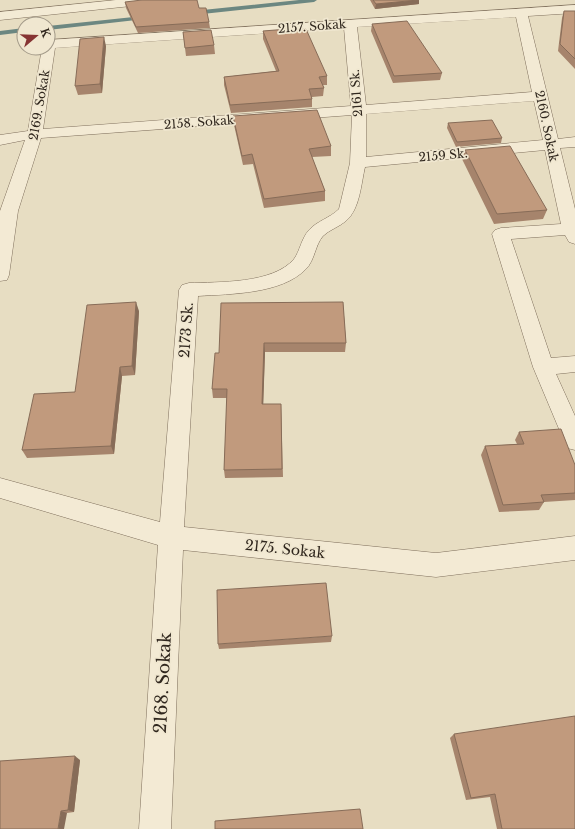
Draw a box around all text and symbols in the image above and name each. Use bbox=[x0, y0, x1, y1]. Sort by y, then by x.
north arrow bbox=[16, 16, 56, 56]
street label: 2157. Sokak bbox=[277, 16, 347, 36]
text: K bbox=[37, 26, 54, 40]
street label: 2169. Sokak bbox=[25, 68, 53, 142]
street label: 2161 Sk. bbox=[347, 69, 365, 117]
street label: 2160. Sokak bbox=[532, 89, 562, 164]
street label: 2158. Sokak bbox=[163, 112, 235, 132]
street label: 2159 Sk. bbox=[418, 145, 468, 165]
street label: 2173 Sk. bbox=[175, 301, 197, 359]
street label: 2175. Sokak bbox=[244, 536, 326, 562]
street label: 2168. Sokak bbox=[150, 631, 176, 734]

